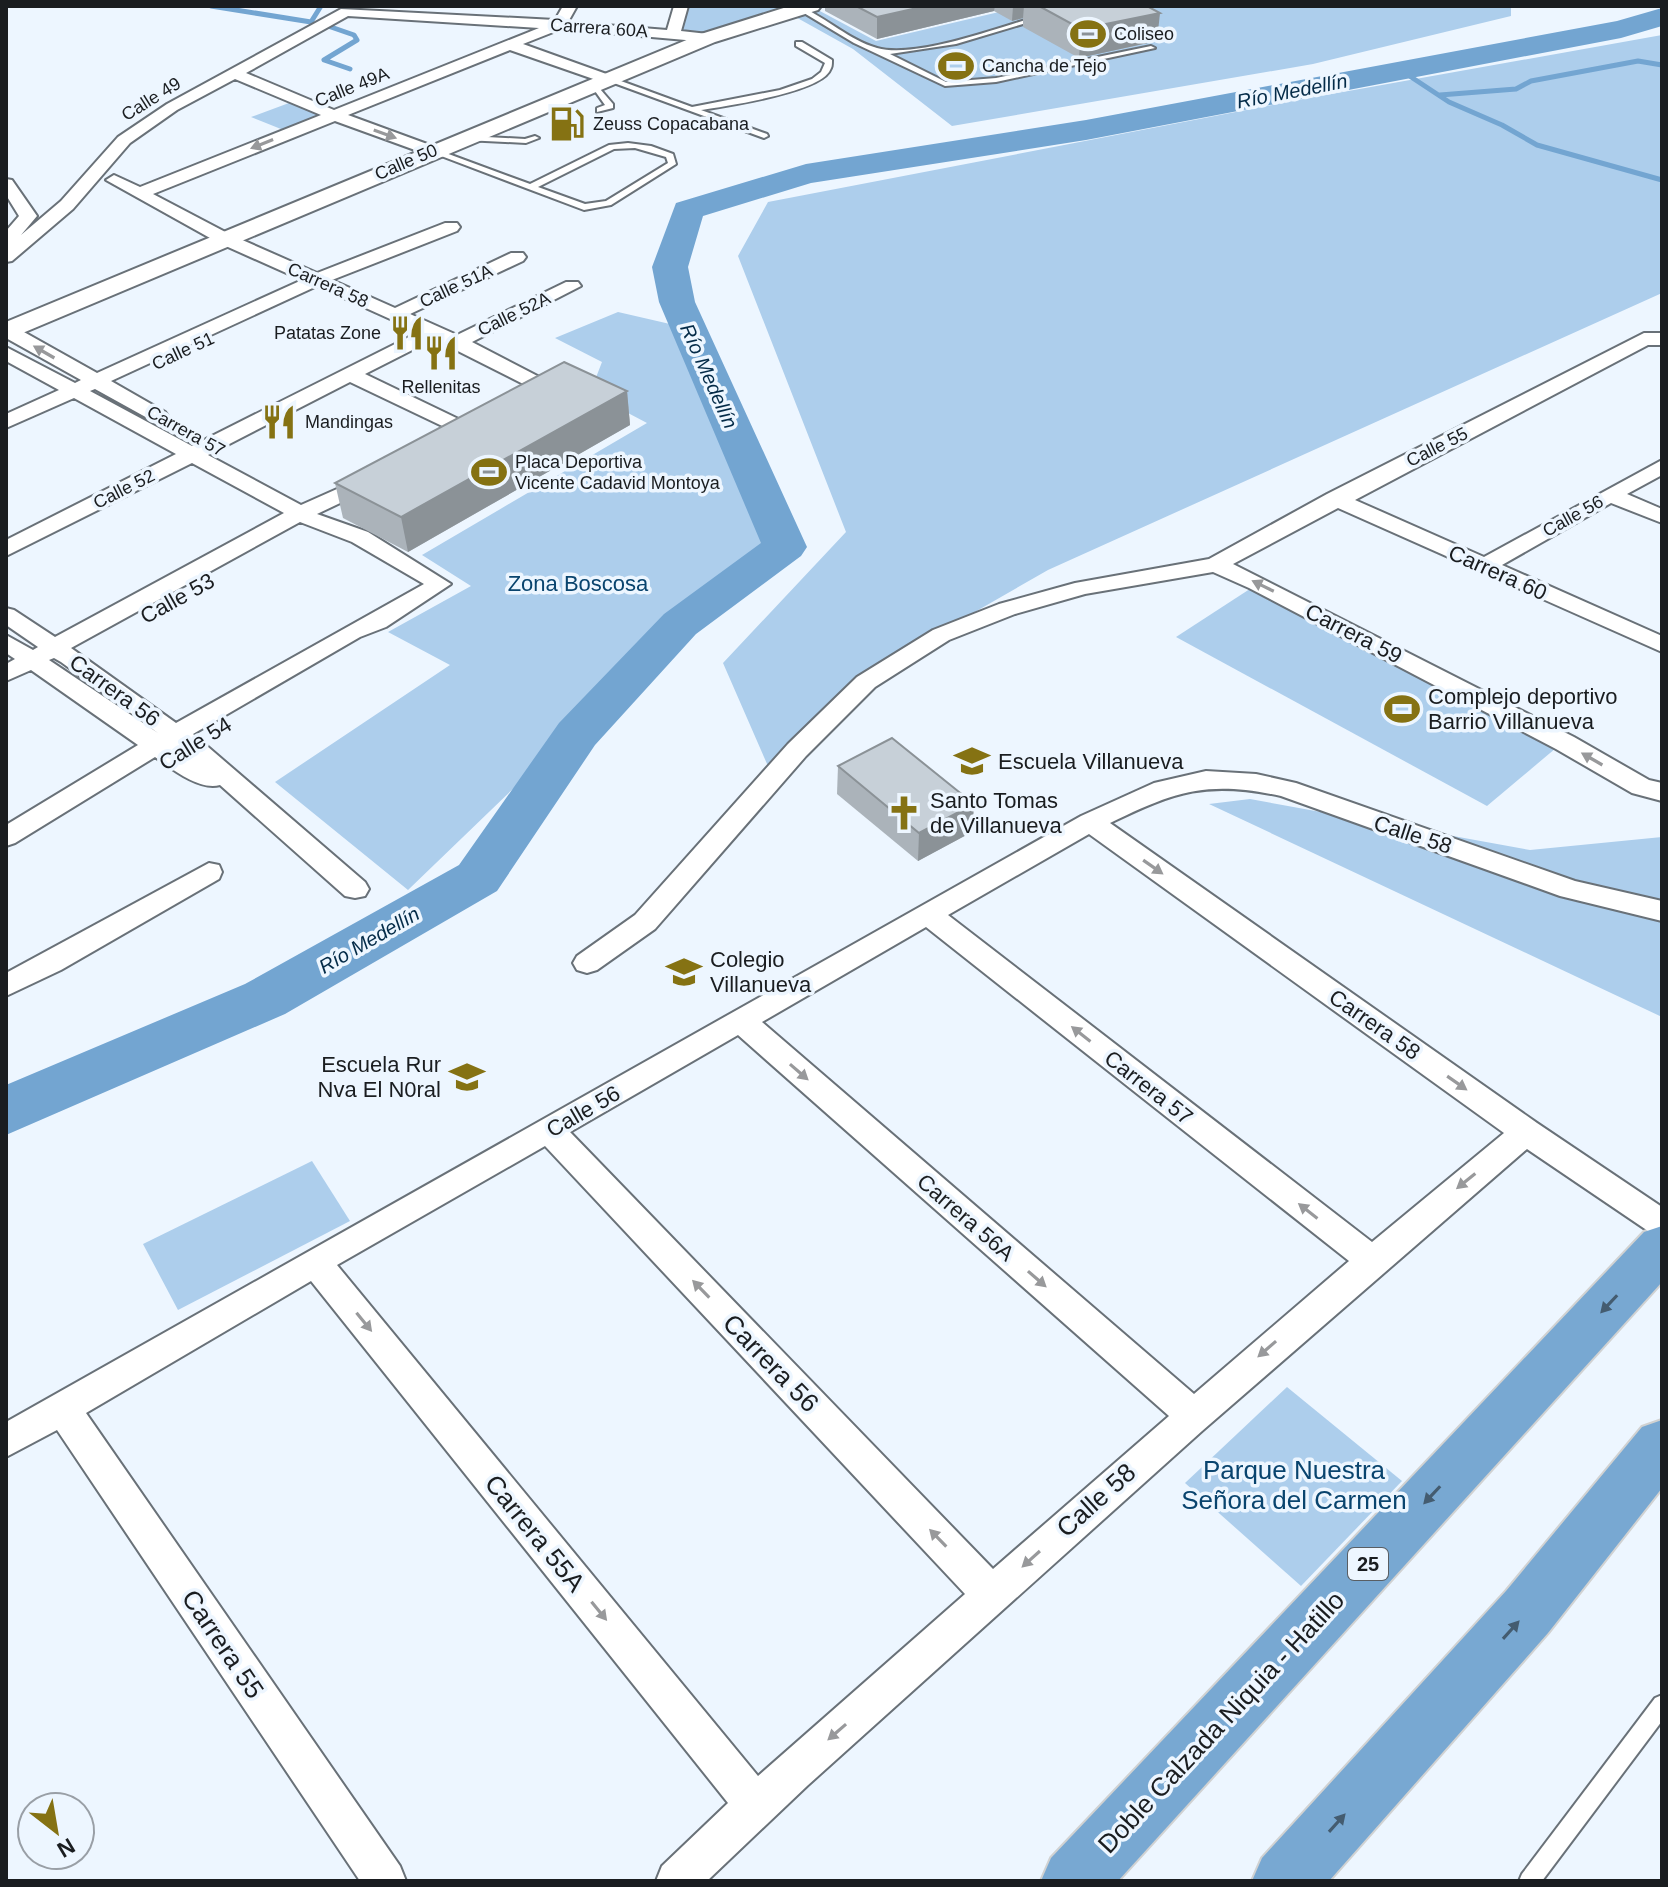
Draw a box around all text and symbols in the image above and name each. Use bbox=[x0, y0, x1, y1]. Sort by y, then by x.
street label: Carrera 60A bbox=[549, 15, 649, 41]
sports icon: Coliseo bbox=[1069, 15, 1107, 53]
place label: Coliseo bbox=[1114, 24, 1174, 44]
sports icon: Cancha de Tejo bbox=[937, 47, 975, 85]
place label: Cancha de Tejo bbox=[982, 56, 1107, 76]
street label: Calle 49A bbox=[312, 63, 392, 111]
water label: Río Medellín bbox=[1235, 69, 1349, 113]
street label: Calle 49 bbox=[118, 73, 184, 125]
fuel station icon: Zeuss Copacabana bbox=[548, 105, 586, 143]
place label: Zeuss Copacabana bbox=[593, 114, 750, 134]
one-way arrow bbox=[373, 128, 397, 141]
one-way arrow bbox=[250, 138, 274, 151]
street label: Calle 50 bbox=[372, 140, 440, 184]
street label: Carrera 58 bbox=[285, 258, 371, 312]
street label: Calle 51A bbox=[416, 260, 496, 312]
street label: Calle 52A bbox=[475, 288, 553, 340]
restaurant icon: Patatas Zone bbox=[388, 314, 426, 352]
water label: Río Medellín bbox=[676, 320, 742, 432]
place label: Patatas Zone bbox=[274, 323, 381, 343]
street label: Calle 51 bbox=[149, 328, 217, 374]
restaurant icon: Rellenitas bbox=[422, 334, 460, 372]
one-way arrow bbox=[33, 345, 55, 359]
place label: Rellenitas bbox=[401, 377, 481, 397]
street label: Carrera 57 bbox=[144, 401, 228, 461]
restaurant icon: Mandingas bbox=[260, 403, 298, 441]
place label: Mandingas bbox=[305, 412, 393, 432]
street label: Calle 55 bbox=[1403, 423, 1471, 471]
place label: Placa Deportiva Vicente Cadavid Montoya bbox=[515, 452, 721, 493]
sports icon: Placa Deportiva Vicente Cadavid Montoya bbox=[470, 453, 508, 491]
street label: Calle 52 bbox=[90, 465, 158, 513]
street label: Calle 56 bbox=[1539, 491, 1607, 541]
street label: Carrera 60 bbox=[1445, 540, 1551, 605]
street label: Calle 53 bbox=[136, 568, 219, 629]
park label: Zona Boscosa bbox=[508, 571, 649, 596]
one-way arrow bbox=[1251, 580, 1274, 593]
street label: Carrera 59 bbox=[1301, 598, 1406, 668]
street label: Carrera 56 bbox=[65, 649, 165, 731]
place label: Complejo deportivo Barrio Villanueva bbox=[1428, 684, 1618, 734]
sports icon: Complejo deportivo Barrio Villanueva bbox=[1383, 690, 1421, 728]
street label: Calle 54 bbox=[154, 711, 236, 775]
school or university icon: Escuela Villanueva bbox=[953, 742, 991, 780]
place label: Escuela Villanueva bbox=[998, 749, 1184, 774]
one-way arrow bbox=[1581, 752, 1603, 766]
place label: Santo Tomas de Villanueva bbox=[930, 788, 1062, 838]
church icon: Santo Tomas de Villanueva bbox=[885, 794, 923, 832]
street label: Calle 58 bbox=[1371, 810, 1455, 859]
one-way arrow bbox=[1143, 859, 1164, 874]
water label: Río Medellín bbox=[315, 902, 423, 978]
place label: Colegio Villanueva bbox=[710, 947, 812, 997]
school or university icon: Colegio Villanueva bbox=[665, 953, 703, 991]
street label: Carrera 58 bbox=[1324, 984, 1425, 1065]
one-way arrow bbox=[1071, 1026, 1091, 1043]
street label: Carrera 57 bbox=[1100, 1045, 1198, 1130]
place label: Escuela Rur Nva El N0ral bbox=[318, 1052, 441, 1102]
school or university icon: Escuela Rur Nva El N0ral bbox=[448, 1058, 486, 1096]
one-way arrow bbox=[789, 1062, 808, 1080]
one-way arrow bbox=[1446, 1074, 1467, 1090]
street label: Calle 56 bbox=[542, 1080, 624, 1142]
street label: Carrera 56A bbox=[912, 1169, 1019, 1266]
one-way arrow bbox=[1456, 1172, 1476, 1189]
one-way arrow bbox=[1298, 1204, 1318, 1220]
one-way arrow bbox=[1027, 1270, 1047, 1287]
one-way arrow bbox=[692, 1280, 710, 1299]
one-way arrow bbox=[1600, 1294, 1618, 1313]
street label: Carrera 56 bbox=[717, 1308, 825, 1418]
one-way arrow bbox=[355, 1312, 372, 1332]
one-way arrow bbox=[1258, 1340, 1278, 1357]
park label: Parque Nuestra Señora del Carmen bbox=[1181, 1455, 1407, 1515]
street label: Calle 58 bbox=[1051, 1457, 1141, 1543]
street label: Carrera 55A bbox=[479, 1469, 592, 1598]
one-way arrow bbox=[1424, 1485, 1442, 1504]
one-way arrow bbox=[929, 1529, 948, 1548]
road number: 25 bbox=[1348, 1548, 1388, 1580]
one-way arrow bbox=[1022, 1550, 1041, 1568]
street label: Carrera 55 bbox=[176, 1584, 270, 1704]
street label: Doble Calzada Niquia - Hatillo bbox=[1092, 1585, 1350, 1859]
one-way arrow bbox=[590, 1601, 606, 1621]
one-way arrow bbox=[1502, 1620, 1519, 1640]
one-way arrow bbox=[827, 1722, 846, 1740]
north arrow bbox=[16, 1791, 96, 1871]
one-way arrow bbox=[1328, 1814, 1346, 1833]
text: N bbox=[53, 1833, 79, 1863]

